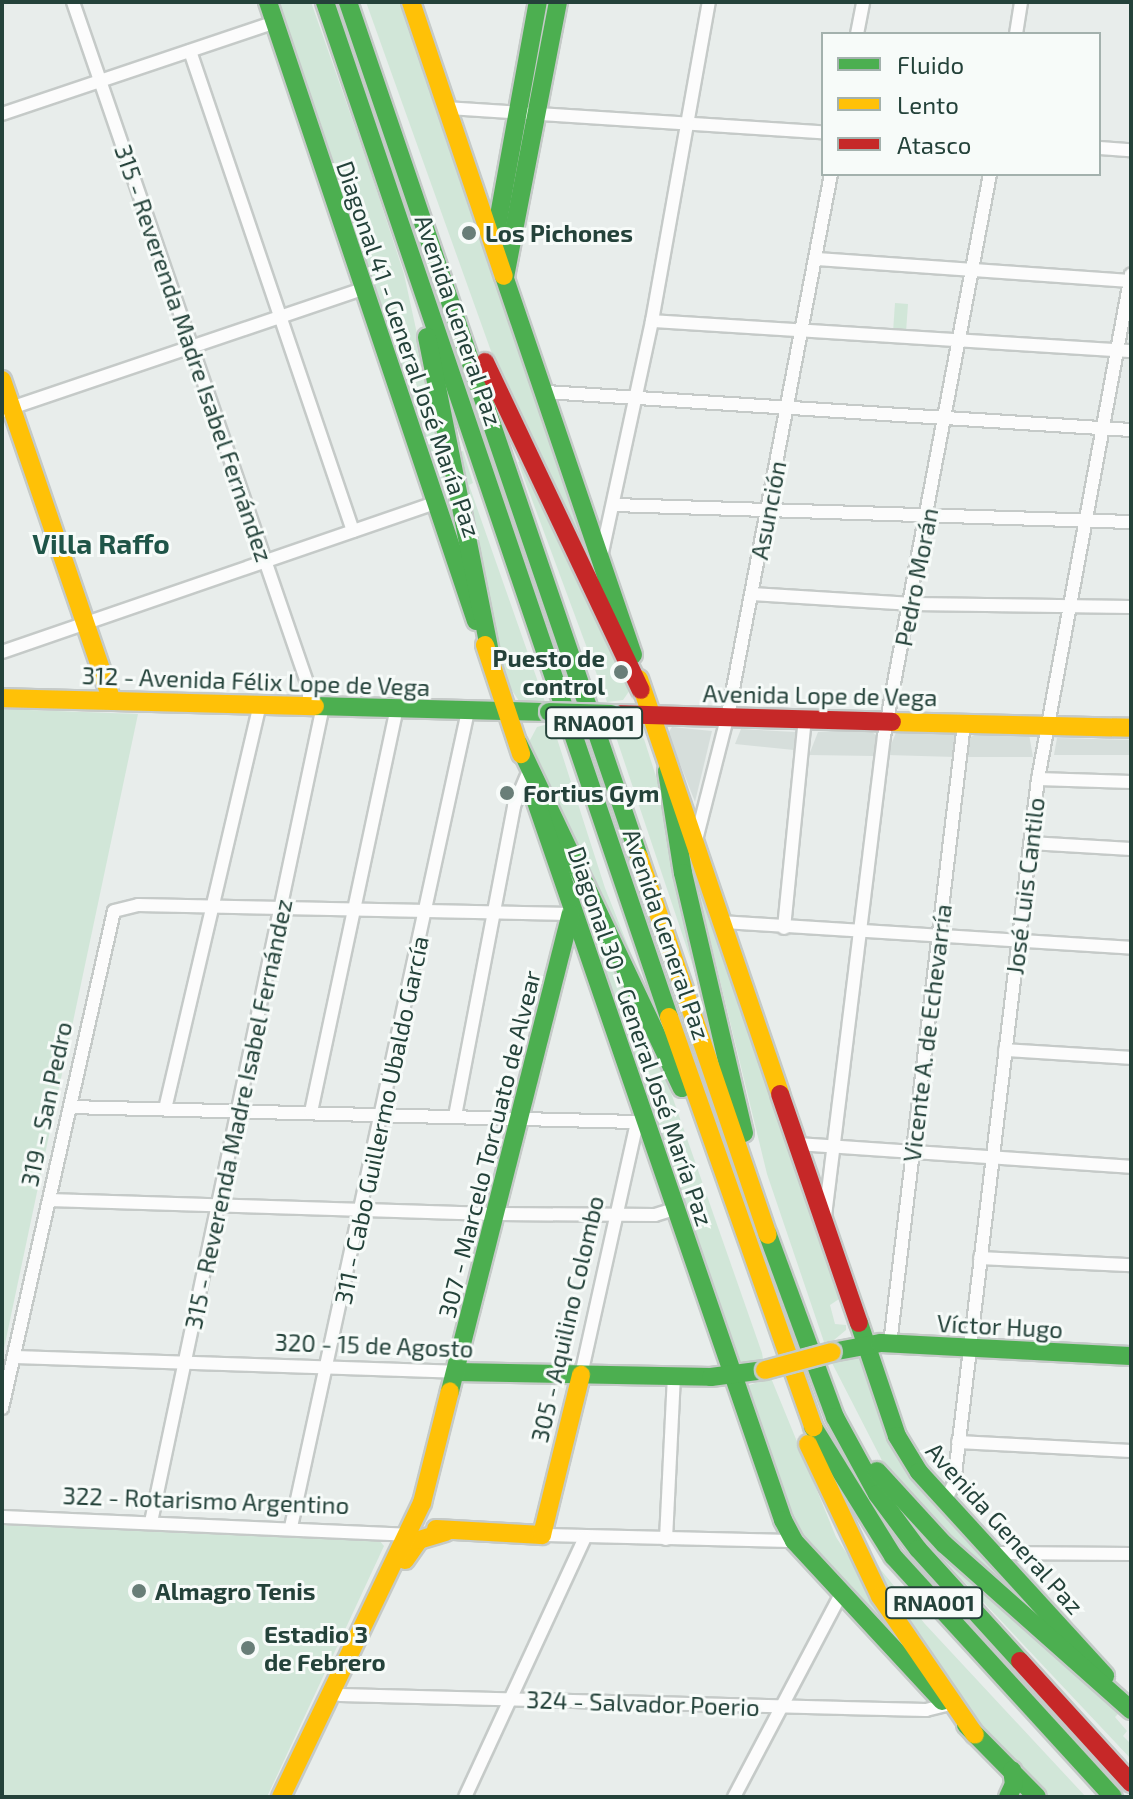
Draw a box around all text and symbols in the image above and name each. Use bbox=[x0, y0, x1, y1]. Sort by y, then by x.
legend bbox=[821, 32, 1101, 176]
text: Fluido bbox=[897, 50, 964, 79]
text: Lento bbox=[897, 90, 959, 119]
text: Atasco bbox=[897, 130, 971, 159]
street label: 315 - Reverenda Madre Isabel Fernández bbox=[109, 140, 279, 566]
street label: Diagonal 41 - General José María Paz bbox=[331, 156, 487, 542]
street label: Avenida General Paz bbox=[409, 211, 509, 429]
place label: Los Pichones bbox=[485, 219, 633, 247]
marker: Los Pichones bbox=[460, 224, 478, 242]
street label: Asunción bbox=[744, 458, 792, 562]
street label: Pedro Morán bbox=[888, 505, 944, 649]
district label: Villa Raffo bbox=[32, 526, 170, 560]
place label: Puesto de control bbox=[493, 644, 605, 700]
street label: 312 - Avenida Félix Lope de Vega bbox=[81, 661, 431, 701]
marker: Puesto de control bbox=[612, 663, 630, 681]
street label: Avenida Lope de Vega bbox=[702, 679, 938, 711]
road number: RNA001 bbox=[544, 705, 644, 741]
place label: Fortius Gym bbox=[523, 779, 659, 807]
marker: Fortius Gym bbox=[498, 784, 516, 802]
street label: José Luis Cantilo bbox=[1000, 796, 1050, 976]
street label: Avenida General Paz bbox=[617, 825, 717, 1043]
street label: Diagonal 30 - General José María Paz bbox=[562, 842, 720, 1230]
street label: 315 - Reverenda Madre Isabel Fernández bbox=[178, 896, 298, 1332]
street label: Vicente A. de Echevarría bbox=[897, 902, 957, 1164]
street label: 311 - Cabo Guillermo Ubaldo García bbox=[328, 933, 434, 1307]
street label: 307 - Marcelo Torcuato de Alvear bbox=[432, 967, 546, 1321]
street label: 319 - San Pedro bbox=[14, 1019, 78, 1189]
street label: 305 - Aquilino Colombo bbox=[525, 1193, 609, 1445]
street label: Víctor Hugo bbox=[936, 1308, 1064, 1344]
street label: 320 - 15 de Agosto bbox=[274, 1327, 474, 1363]
street label: Avenida General Paz bbox=[920, 1436, 1090, 1620]
street label: 322 - Rotarismo Argentino bbox=[62, 1481, 350, 1519]
place label: Almagro Tenis bbox=[155, 1577, 316, 1605]
marker: Almagro Tenis bbox=[130, 1582, 148, 1600]
road number: RNA001 bbox=[884, 1585, 984, 1621]
place label: Estadio 3 de Febrero bbox=[264, 1620, 386, 1676]
marker: Estadio 3 de Febrero bbox=[239, 1639, 257, 1657]
street label: 324 - Salvador Poerio bbox=[525, 1685, 761, 1721]

